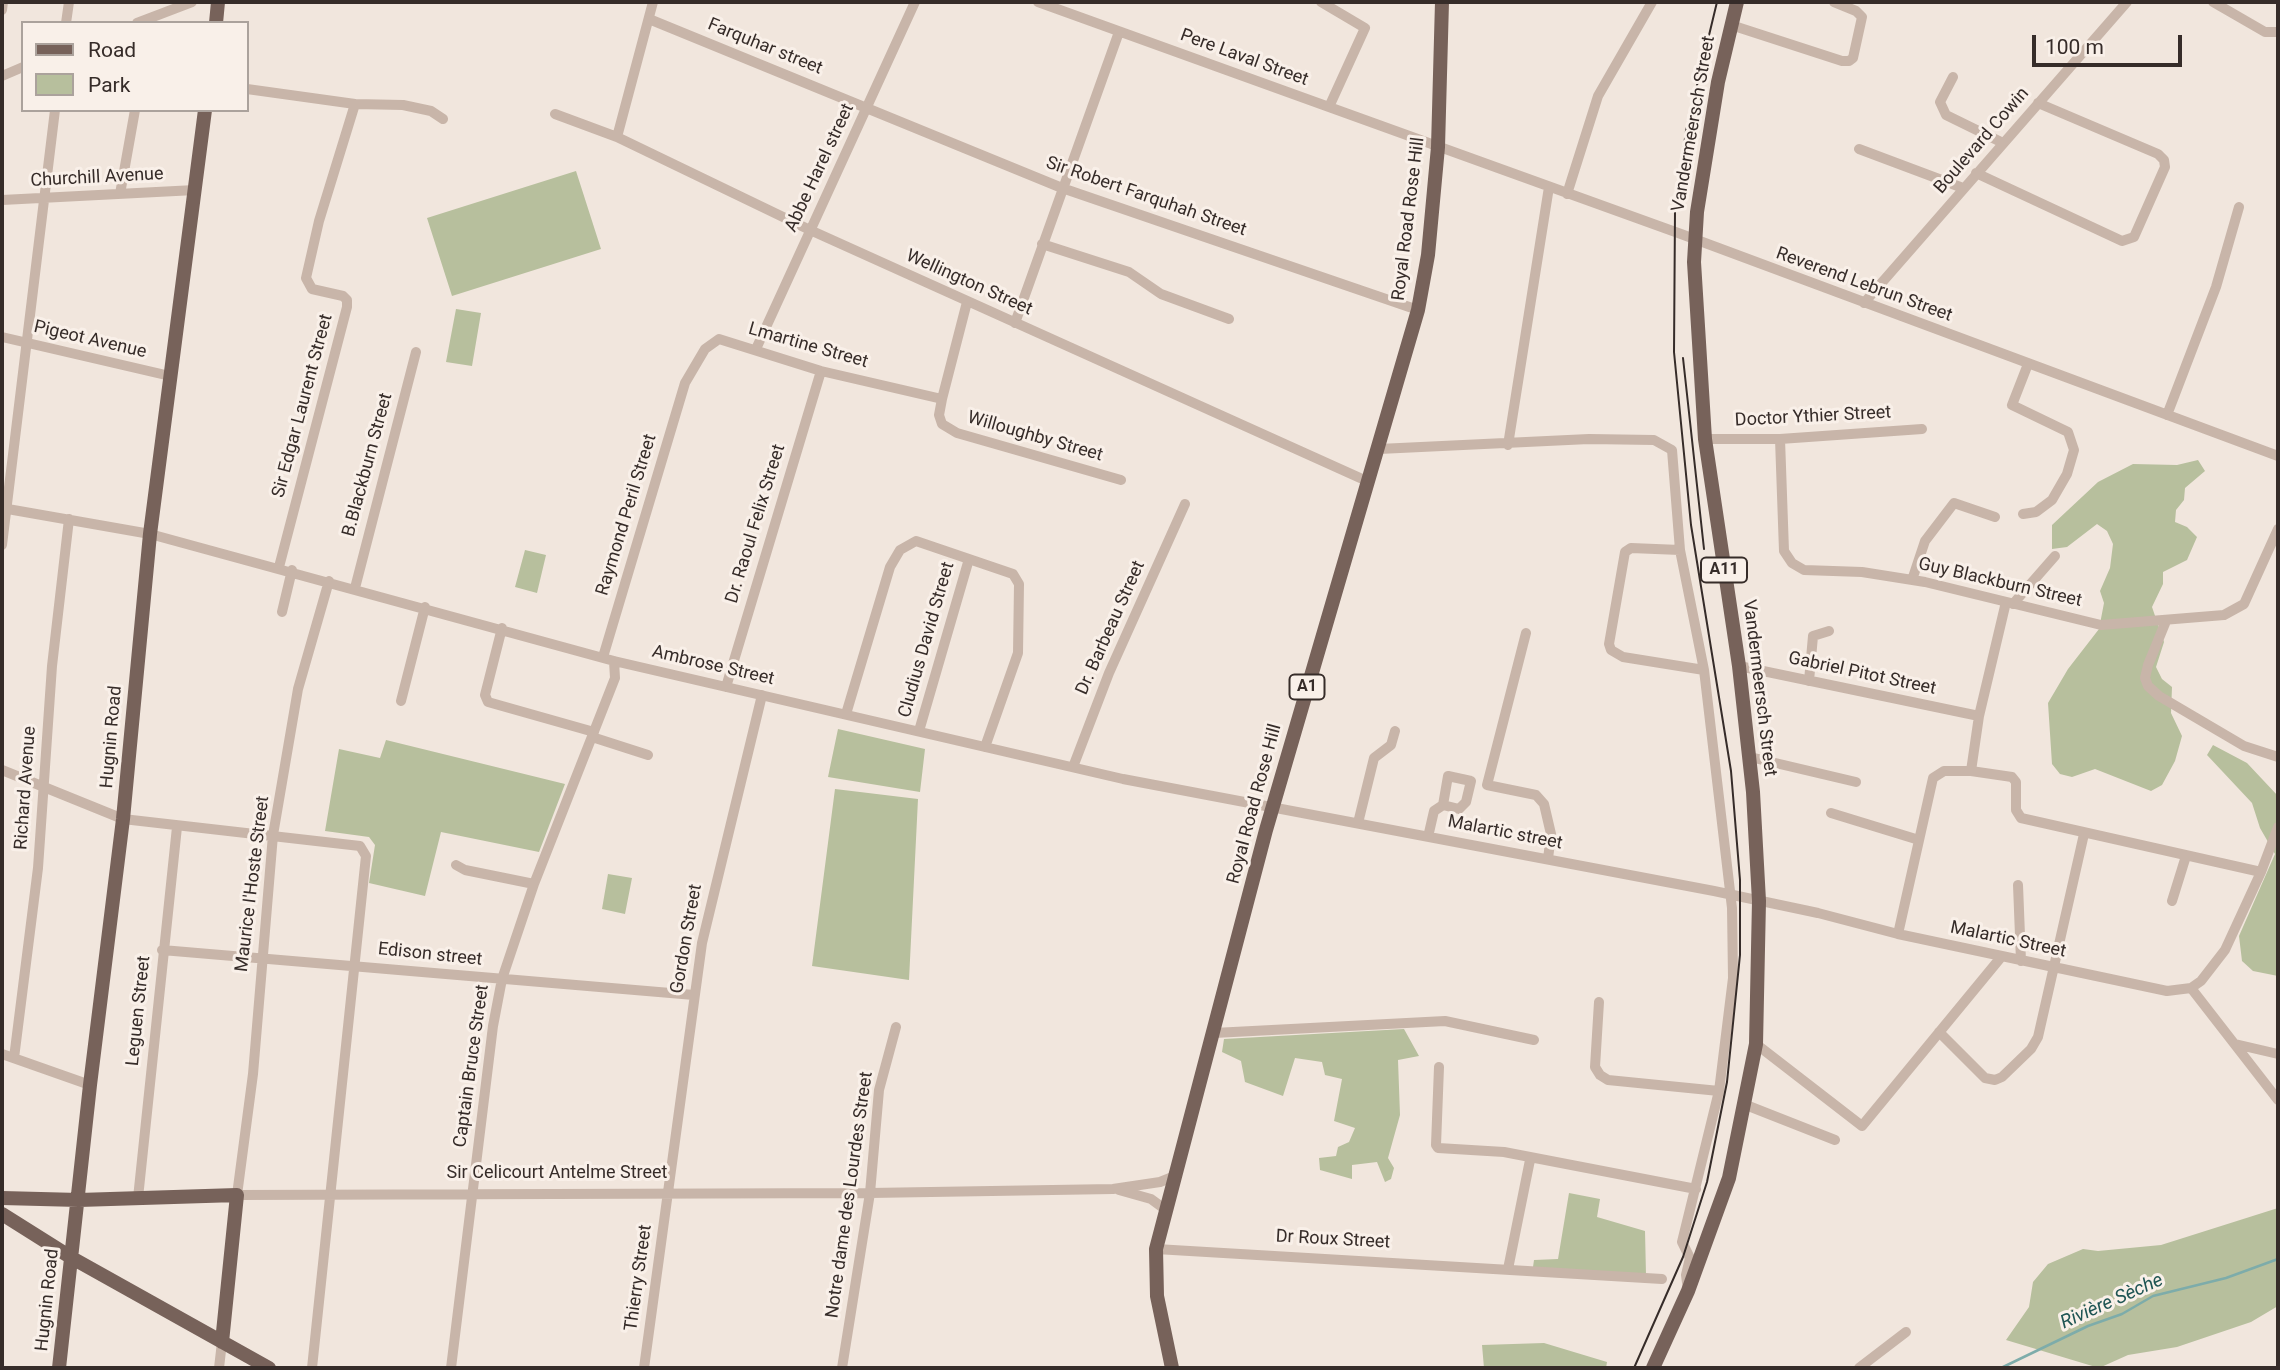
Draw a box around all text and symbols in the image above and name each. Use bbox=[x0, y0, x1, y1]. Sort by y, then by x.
street label: Farquhar street bbox=[704, 14, 826, 80]
legend bbox=[21, 21, 248, 112]
scale bar bbox=[2035, 21, 2186, 65]
street label: Pere Laval Street bbox=[1177, 25, 1311, 91]
street label: Vandermeersch Street bbox=[1668, 34, 1720, 214]
text: 100 m bbox=[2045, 35, 2104, 59]
text: Road bbox=[88, 38, 136, 62]
text: Park bbox=[88, 73, 130, 97]
street label: Boulevard Cowin bbox=[1930, 83, 2034, 199]
street label: Abbe Harel street bbox=[781, 100, 859, 236]
street label: Royal Road Rose Hill bbox=[1388, 136, 1430, 302]
street label: Sir Robert Farquhah Street bbox=[1043, 153, 1249, 241]
street label: Churchill Avenue bbox=[30, 164, 164, 192]
street label: Reverend Lebrun Street bbox=[1773, 243, 1955, 327]
street label: Wellington Street bbox=[902, 245, 1036, 321]
street label: Sir Edgar Laurent Street bbox=[268, 312, 338, 500]
street label: Pigeot Avenue bbox=[32, 317, 148, 363]
street label: Lmartine Street bbox=[746, 319, 870, 373]
street label: B.Blackburn Street bbox=[338, 391, 398, 539]
street label: Doctor Ythier Street bbox=[1734, 402, 1892, 432]
street label: Willoughby Street bbox=[965, 407, 1105, 467]
street label: Raymond Peril Street bbox=[592, 432, 662, 598]
street label: Dr. Raoul Felix Street bbox=[722, 442, 790, 606]
street label: Guy Blackburn Street bbox=[1916, 554, 2084, 612]
street label: Dr. Barbeau Street bbox=[1072, 558, 1150, 698]
road number: A11 bbox=[1701, 558, 1747, 582]
street label: Cludius David Street bbox=[894, 560, 960, 720]
street label: Vandermeersch Street bbox=[1737, 598, 1781, 778]
street label: Ambrose Street bbox=[650, 641, 776, 691]
street label: Gabriel Pitot Street bbox=[1786, 648, 1938, 700]
road number: A1 bbox=[1290, 674, 1324, 700]
street label: Hugnin Road bbox=[97, 685, 127, 789]
street label: Royal Road Rose Hill bbox=[1223, 722, 1287, 886]
street label: Richard Avenue bbox=[11, 725, 41, 851]
street label: Maurice I'Hoste Street bbox=[231, 795, 275, 973]
street label: Malartic street bbox=[1446, 811, 1564, 855]
street label: Gordon Street bbox=[667, 883, 707, 995]
street label: Malartic Street bbox=[1948, 917, 2068, 963]
street label: Edison street bbox=[377, 939, 483, 971]
street label: Leguen Street bbox=[122, 955, 156, 1067]
street label: Captain Bruce Street bbox=[450, 983, 494, 1149]
street label: Notre dame des Lourdes Street bbox=[822, 1070, 878, 1320]
street label: Sir Celicourt Antelme Street bbox=[447, 1162, 667, 1184]
street label: Thierry Street bbox=[621, 1223, 657, 1333]
street label: Dr Roux Street bbox=[1275, 1226, 1391, 1254]
street label: Hugnin Road bbox=[32, 1248, 64, 1352]
water label: Rivière Sèche bbox=[2057, 1269, 2167, 1335]

